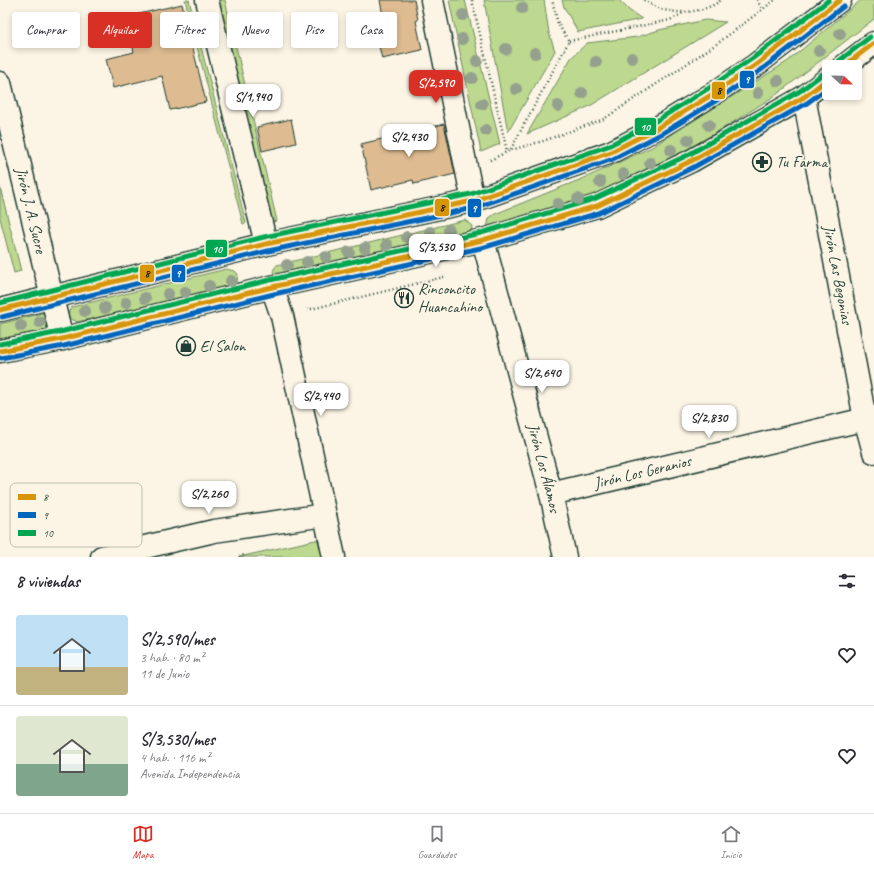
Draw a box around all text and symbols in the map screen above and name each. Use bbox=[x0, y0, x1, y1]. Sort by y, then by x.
chip: Comprar bbox=[12, 12, 80, 48]
chip: Alquilar bbox=[88, 12, 152, 48]
chip: Filtros bbox=[160, 12, 219, 48]
chip: Nuevo bbox=[227, 12, 283, 48]
chip: Piso bbox=[291, 12, 338, 48]
chip: Casa bbox=[346, 12, 397, 48]
north arrow bbox=[822, 60, 862, 100]
map controls bbox=[822, 60, 862, 100]
pin: S/2,590 bbox=[399, 70, 473, 104]
line badge: 9 bbox=[739, 70, 755, 89]
text: 9 bbox=[745, 72, 751, 86]
text: S/2,590 bbox=[418, 75, 454, 91]
line badge: 8 bbox=[711, 81, 726, 100]
text: 8 bbox=[717, 83, 724, 97]
pin: S/1,940 bbox=[216, 84, 290, 118]
text: S/1,940 bbox=[235, 89, 271, 105]
line badge: 10 bbox=[634, 117, 657, 136]
text: 10 bbox=[640, 120, 651, 134]
pin: S/2,430 bbox=[372, 124, 446, 158]
text: S/2,430 bbox=[391, 129, 427, 145]
pharmacy icon: Tu Farma bbox=[751, 151, 773, 173]
place label: Tu Farma bbox=[776, 152, 829, 172]
street label: Jirón J. A. Sucre bbox=[11, 164, 51, 257]
line badge: 8 bbox=[434, 198, 450, 217]
line badge: 9 bbox=[467, 198, 482, 218]
text: 8 bbox=[440, 200, 447, 214]
text: 9 bbox=[472, 201, 478, 215]
street label: Jirón Las Begonias bbox=[818, 223, 857, 328]
pin: S/3,530 bbox=[399, 234, 473, 268]
line badge: 10 bbox=[205, 239, 228, 258]
text: S/3,530 bbox=[418, 239, 454, 255]
text: 10 bbox=[212, 242, 223, 256]
line badge: 8 bbox=[139, 264, 155, 283]
line badge: 9 bbox=[171, 264, 186, 283]
text: 8 bbox=[145, 266, 152, 280]
text: 9 bbox=[176, 266, 182, 280]
place label: Rinconcito Huancahino bbox=[418, 279, 484, 317]
restaurant icon: Rinconcito Huancahino bbox=[393, 287, 415, 309]
shop icon: El Salon bbox=[175, 335, 197, 357]
place label: El Salon bbox=[200, 336, 246, 356]
pin: S/2,640 bbox=[505, 360, 579, 394]
text: S/2,640 bbox=[524, 365, 560, 381]
pin: S/2,440 bbox=[284, 383, 358, 417]
text: S/2,440 bbox=[303, 388, 339, 404]
pin: S/2,830 bbox=[672, 405, 746, 439]
text: S/2,830 bbox=[691, 410, 727, 426]
street label: Jirón Los Álamos bbox=[522, 420, 565, 516]
street label: Jirón Los Geranios bbox=[591, 451, 695, 494]
pin: S/2,260 bbox=[172, 481, 246, 515]
legend bbox=[10, 483, 142, 547]
text: S/2,260 bbox=[191, 486, 227, 502]
text: 8 bbox=[43, 490, 49, 504]
text: 9 bbox=[43, 508, 49, 522]
text: 10 bbox=[43, 526, 54, 540]
icon: filters bbox=[836, 570, 858, 592]
text: 8 viviendas bbox=[16, 571, 80, 592]
text: S/2,590/mes bbox=[140, 629, 214, 650]
icon: home bbox=[48, 631, 96, 679]
icon: heart bbox=[836, 644, 858, 666]
text: 3 hab. · 80 m² bbox=[140, 650, 204, 666]
text: 11 de Junio bbox=[140, 666, 189, 682]
text: S/3,530/mes bbox=[140, 729, 215, 750]
icon: home bbox=[48, 732, 96, 780]
icon: heart bbox=[836, 745, 858, 767]
text: 4 hab. · 116 m² bbox=[140, 750, 210, 766]
text: Avenida Independencia bbox=[140, 766, 240, 782]
tab: Mapa bbox=[132, 823, 154, 861]
tab: Guardados bbox=[418, 823, 456, 861]
tab: Inicio bbox=[720, 823, 742, 861]

